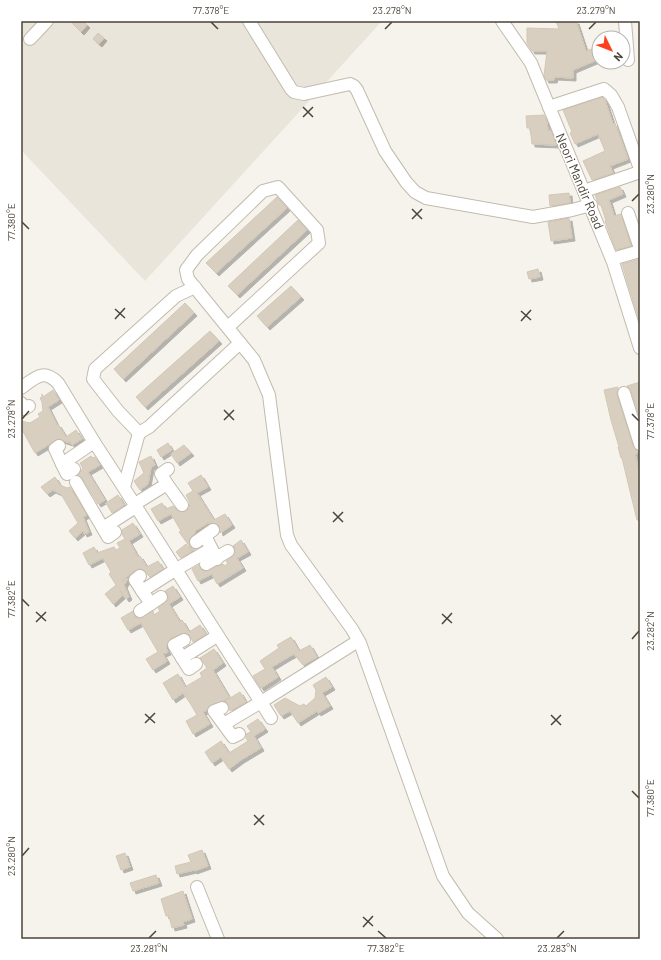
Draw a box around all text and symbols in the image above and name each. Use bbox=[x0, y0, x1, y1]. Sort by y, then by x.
text: 77.378°E bbox=[193, 4, 229, 16]
text: 23.278°N bbox=[372, 4, 412, 16]
text: 23.279°N bbox=[576, 4, 616, 16]
north arrow bbox=[591, 30, 631, 70]
text: N bbox=[611, 50, 626, 64]
street label: Neori Mandir Road bbox=[553, 131, 607, 231]
text: 23.280°N bbox=[644, 174, 656, 214]
text: 77.380°E bbox=[5, 203, 17, 241]
text: 23.278°N bbox=[5, 399, 17, 439]
text: 77.378°E bbox=[644, 403, 656, 439]
text: 77.382°E bbox=[5, 580, 17, 618]
text: 23.282°N bbox=[644, 611, 656, 651]
text: 77.380°E bbox=[644, 779, 656, 817]
text: 23.280°N bbox=[5, 836, 17, 876]
text: 23.281°N bbox=[130, 942, 168, 954]
text: 77.382°E bbox=[367, 942, 405, 954]
text: 23.283°N bbox=[537, 942, 577, 954]

